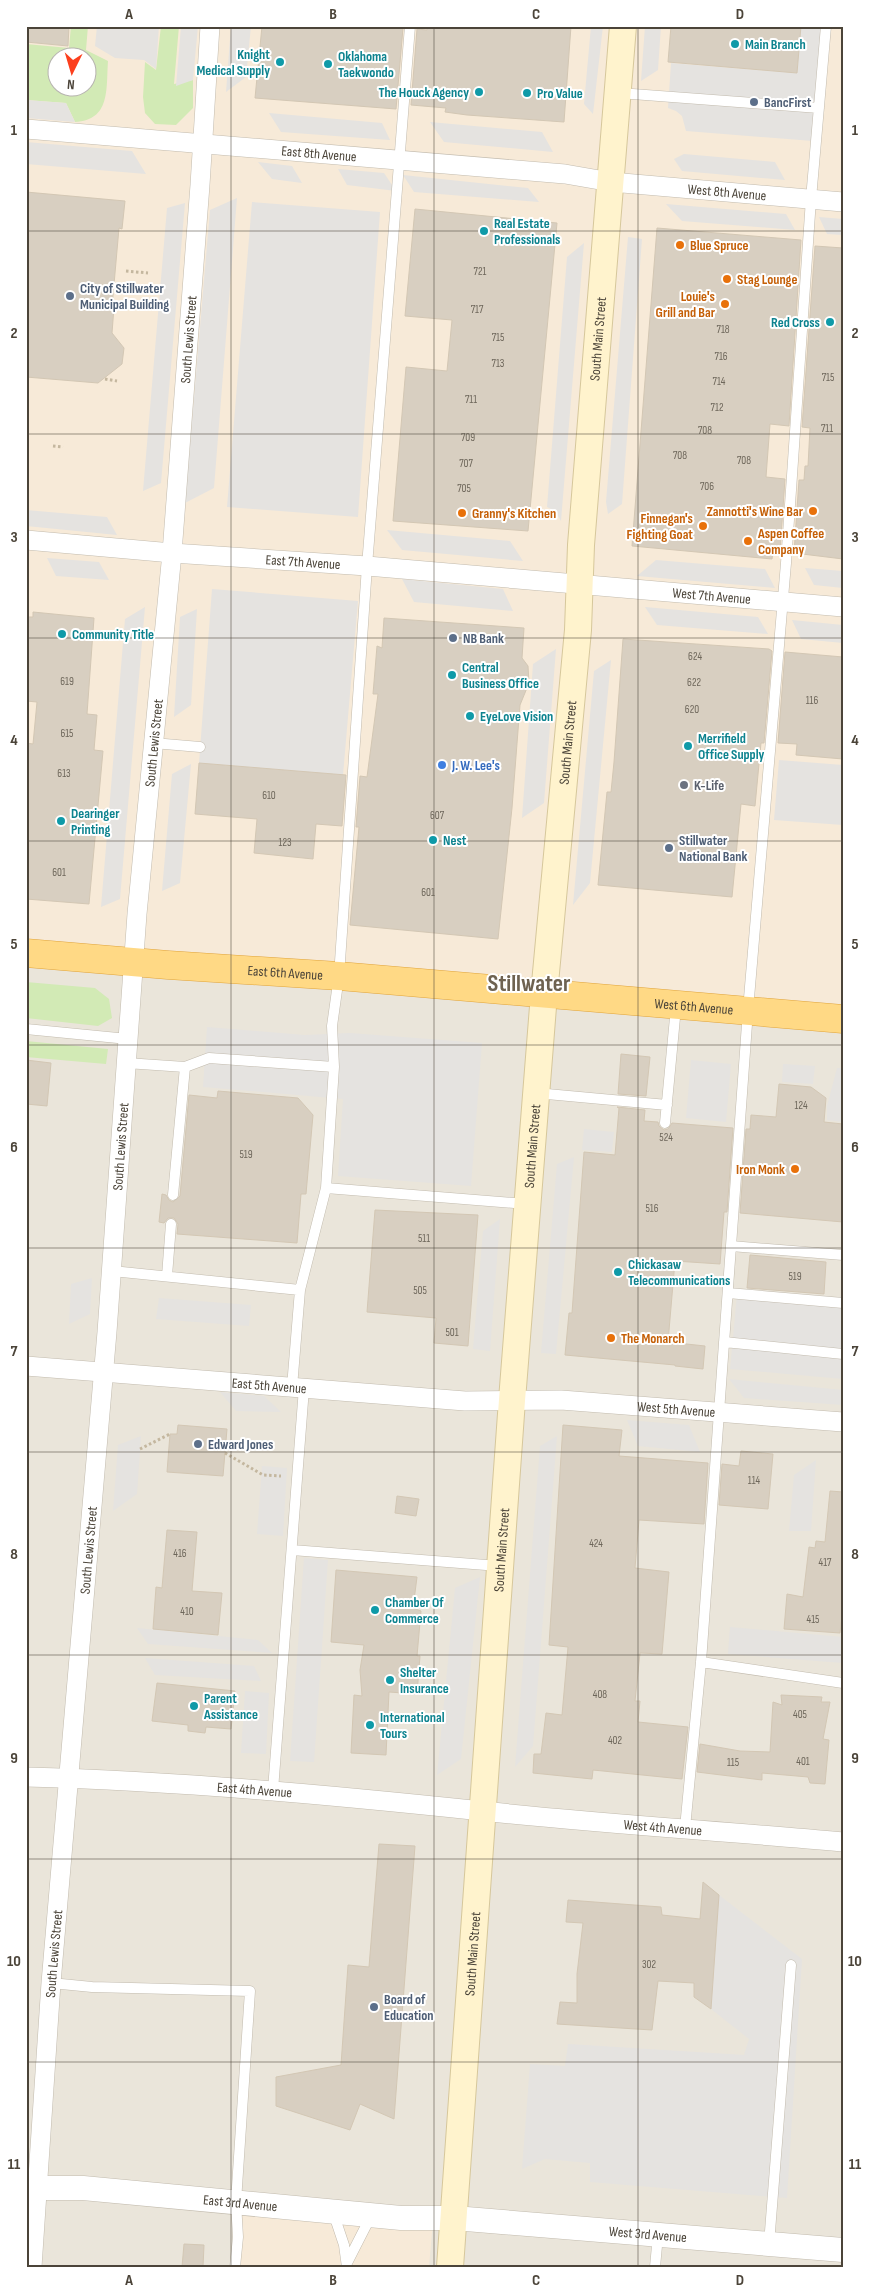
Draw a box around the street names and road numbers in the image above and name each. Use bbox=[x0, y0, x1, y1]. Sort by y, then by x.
street label: East 8th Avenue bbox=[281, 142, 357, 166]
street label: West 8th Avenue bbox=[687, 181, 767, 204]
street label: South Lewis Street bbox=[177, 295, 201, 384]
street label: South Main Street bbox=[586, 296, 610, 382]
street label: East 7th Avenue bbox=[265, 551, 341, 573]
street label: West 7th Avenue bbox=[672, 584, 752, 608]
street label: South Lewis Street bbox=[141, 698, 167, 788]
street label: South Main Street bbox=[556, 700, 580, 785]
street label: East 6th Avenue bbox=[247, 962, 323, 984]
street label: West 6th Avenue bbox=[654, 995, 734, 1019]
street label: South Lewis Street bbox=[109, 1102, 132, 1191]
street label: South Main Street bbox=[521, 1103, 544, 1189]
street label: East 5th Avenue bbox=[231, 1374, 307, 1397]
street label: West 5th Avenue bbox=[636, 1398, 716, 1421]
street label: South Lewis Street bbox=[76, 1506, 101, 1595]
street label: South Main Street bbox=[490, 1507, 513, 1593]
street label: East 4th Avenue bbox=[217, 1779, 293, 1802]
street label: West 4th Avenue bbox=[623, 1816, 703, 1839]
street label: South Lewis Street bbox=[42, 1909, 66, 1998]
street label: South Main Street bbox=[461, 1911, 484, 1997]
street label: East 3rd Avenue bbox=[202, 2191, 278, 2215]
street label: West 3rd Avenue bbox=[608, 2223, 688, 2246]

